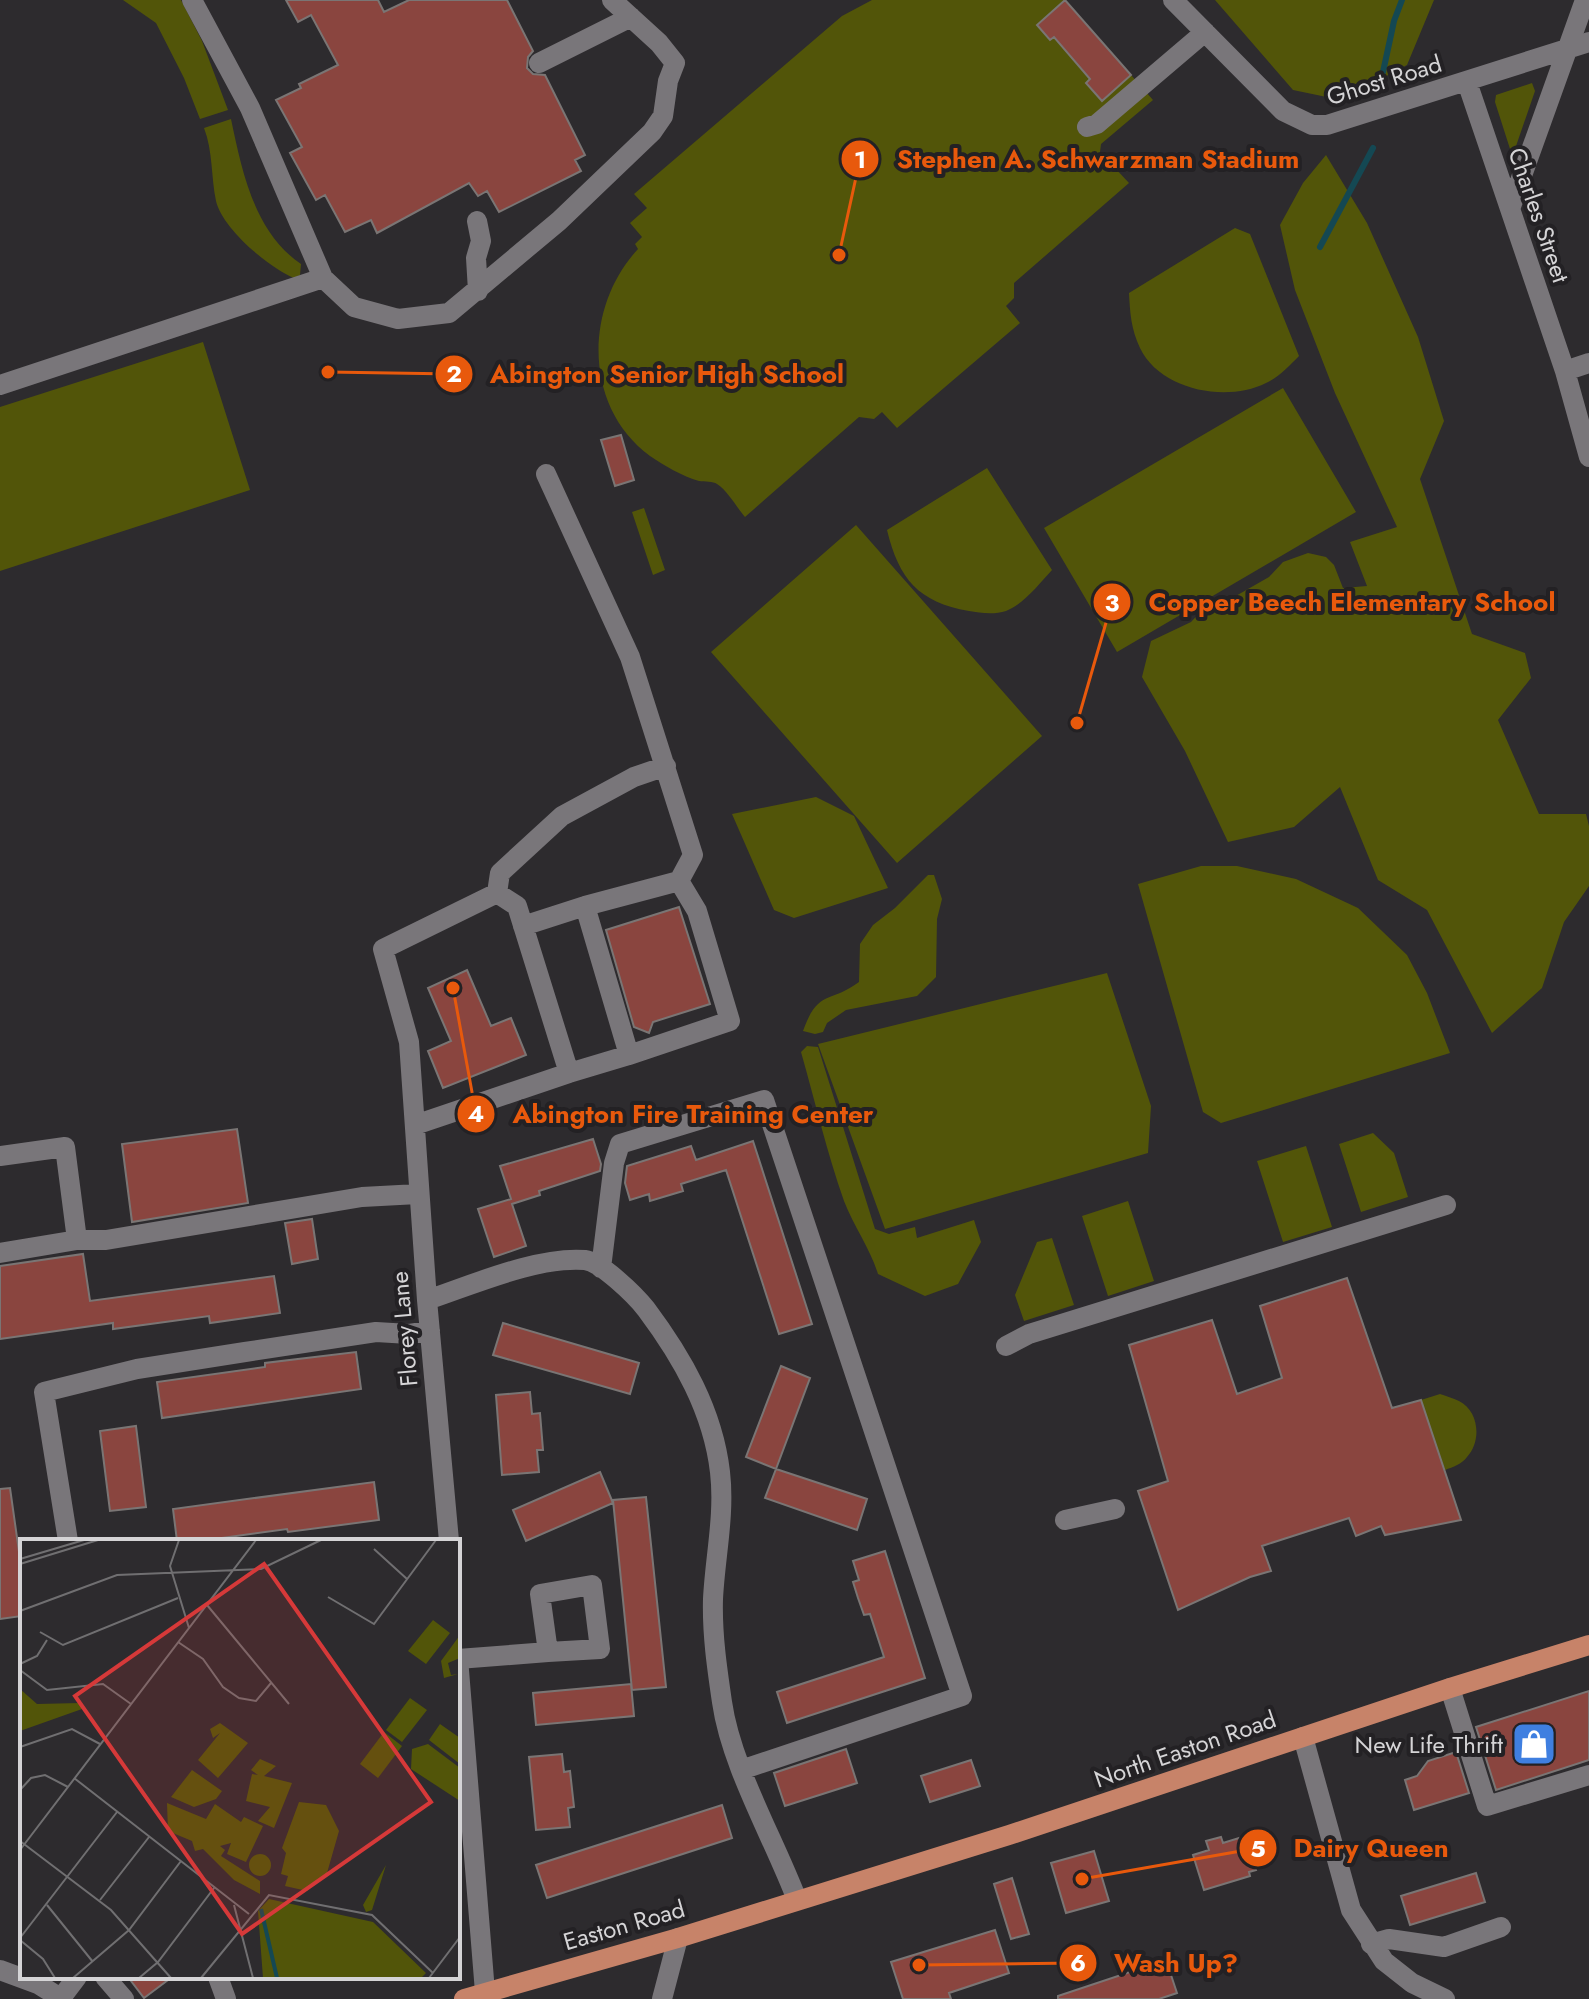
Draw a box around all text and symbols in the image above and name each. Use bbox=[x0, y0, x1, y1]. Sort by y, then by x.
street label: Ghost Road bbox=[1322, 46, 1446, 114]
callout: Stephen A. Schwarzman Stadium bbox=[840, 134, 1315, 184]
text: Stephen A. Schwarzman Stadium bbox=[897, 140, 1299, 178]
text: 1 bbox=[854, 142, 866, 177]
street label: Charles Street bbox=[1500, 143, 1579, 287]
callout: Abington Senior High School bbox=[434, 349, 860, 399]
text: Abington Senior High School bbox=[489, 355, 844, 393]
text: 2 bbox=[446, 356, 462, 391]
callout: Copper Beech Elementary School bbox=[1092, 577, 1571, 627]
text: Copper Beech Elementary School bbox=[1149, 583, 1555, 621]
text: 3 bbox=[1105, 585, 1120, 620]
callout: Abington Fire Training Center bbox=[456, 1089, 889, 1139]
text: Abington Fire Training Center bbox=[511, 1095, 874, 1133]
text: 4 bbox=[468, 1096, 484, 1131]
street label: Florey Lane bbox=[382, 1270, 426, 1388]
inset map bbox=[20, 1539, 460, 1979]
street label: North Easton Road bbox=[1089, 1701, 1281, 1797]
shop icon: New Life Thrift bbox=[1510, 1720, 1558, 1768]
place label: New Life Thrift bbox=[1355, 1727, 1503, 1762]
callout: Dairy Queen bbox=[1238, 1823, 1465, 1873]
text: Dairy Queen bbox=[1293, 1829, 1449, 1867]
text: 5 bbox=[1250, 1831, 1266, 1866]
street label: Easton Road bbox=[559, 1891, 689, 1959]
callout: Wash Up? bbox=[1058, 1938, 1254, 1988]
text: Wash Up? bbox=[1114, 1944, 1238, 1982]
text: 6 bbox=[1070, 1945, 1086, 1980]

